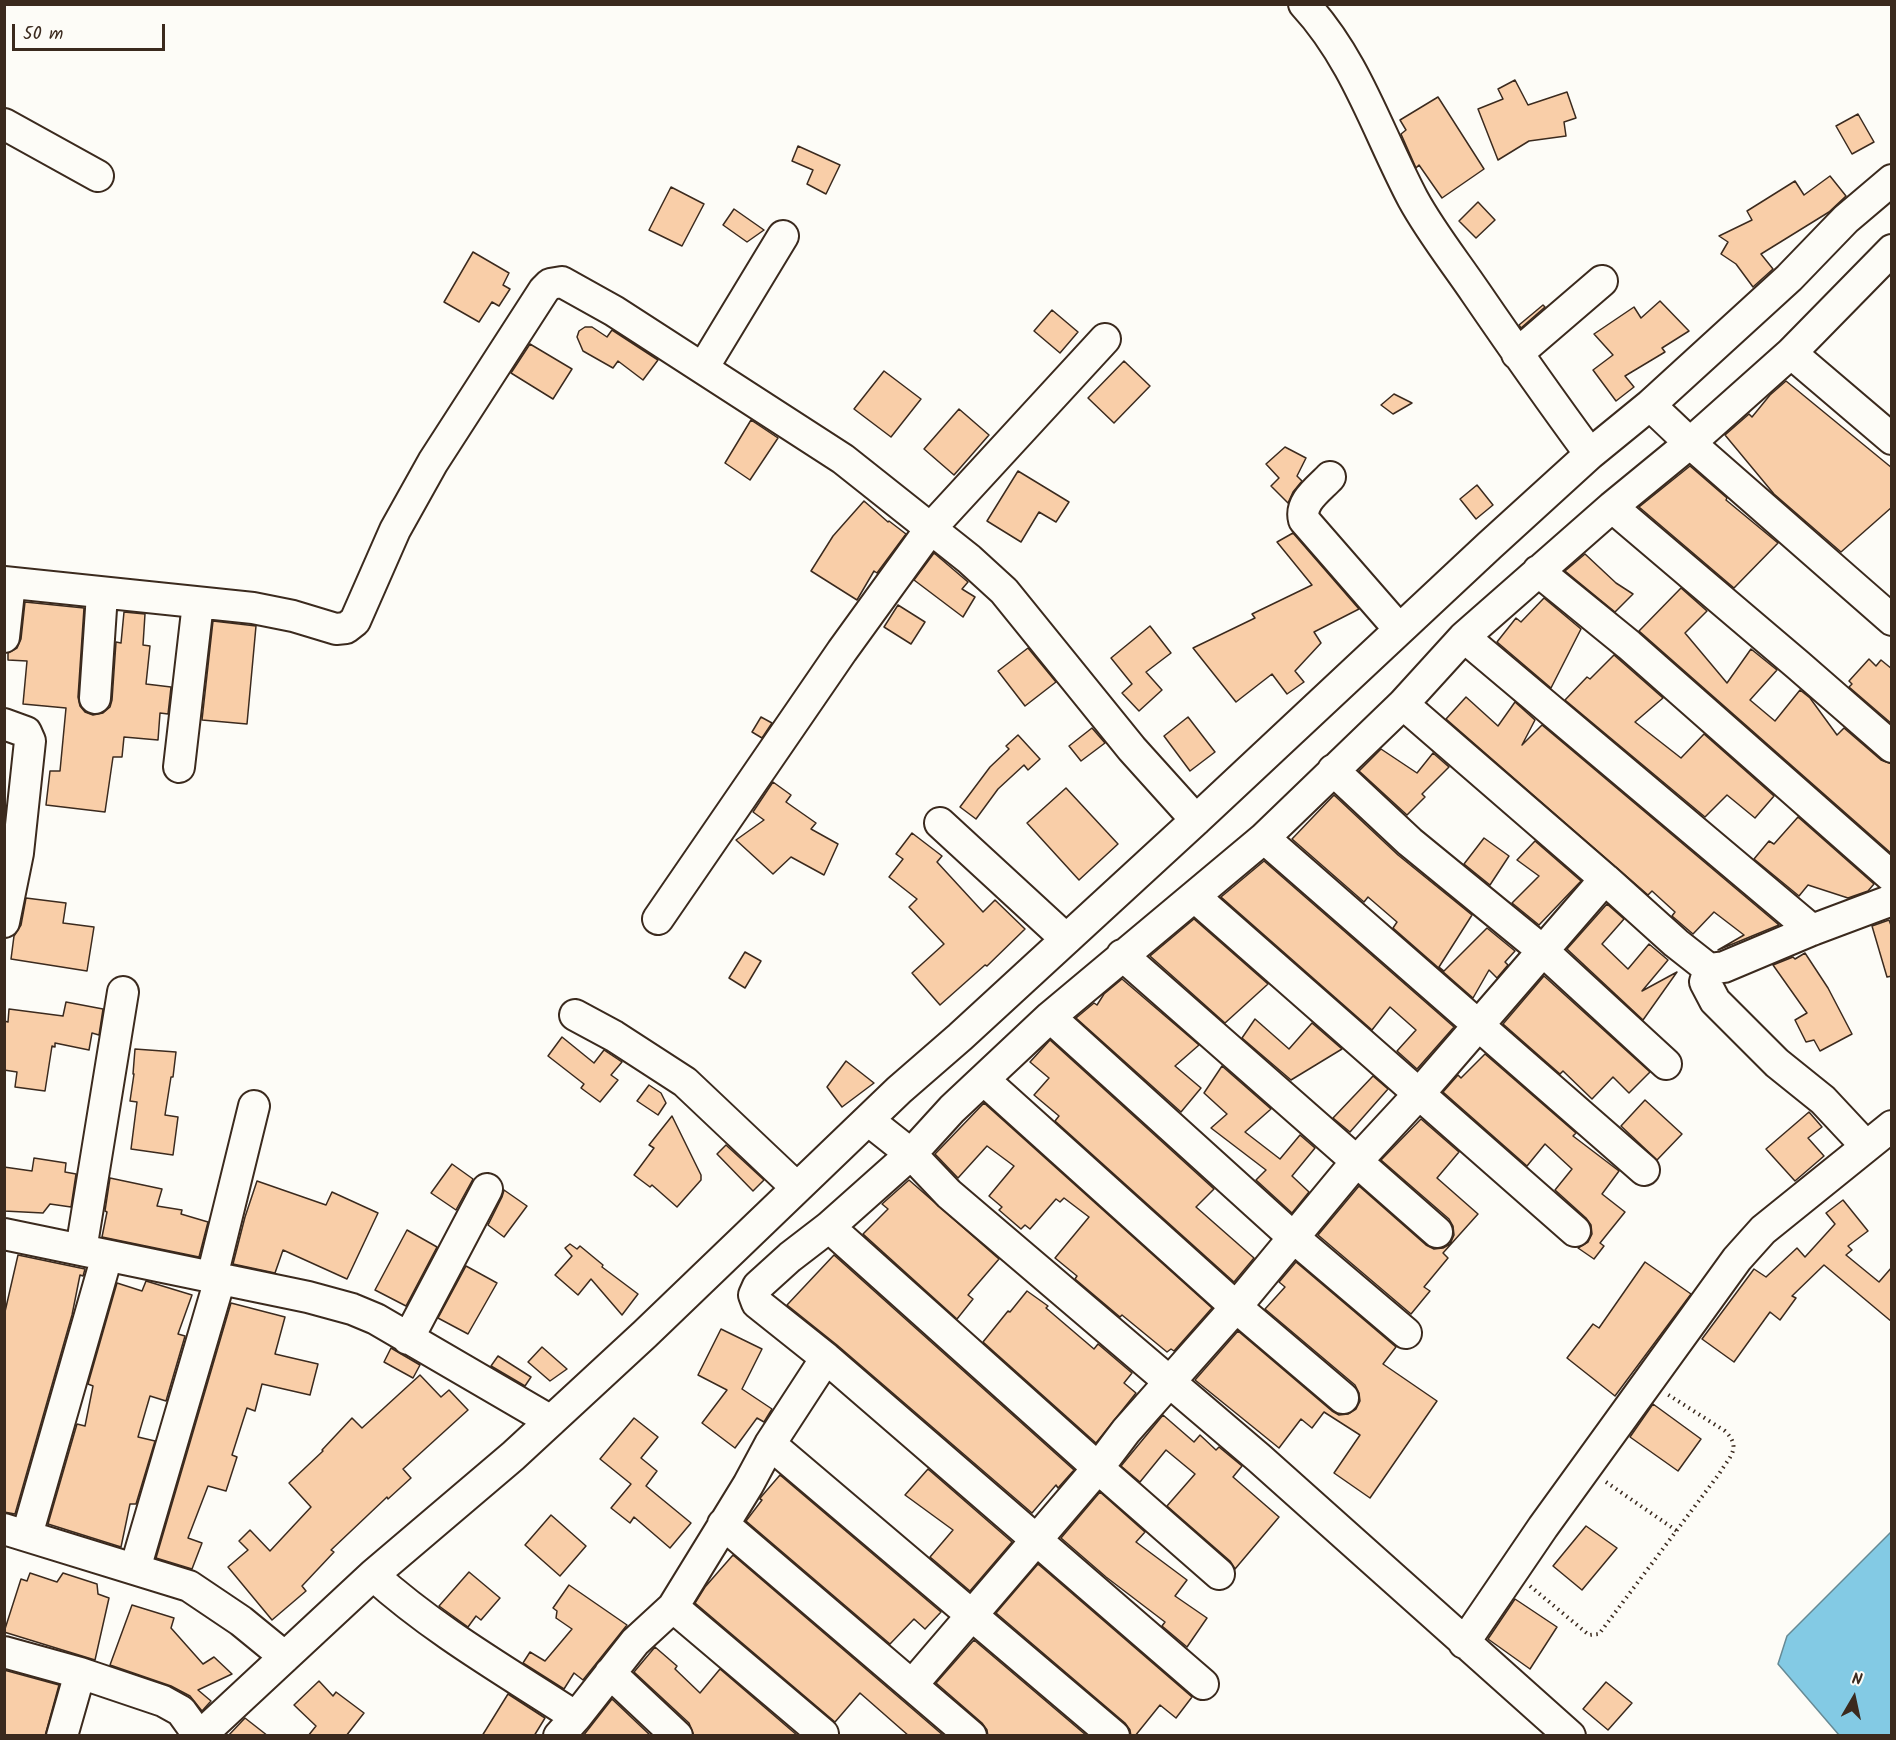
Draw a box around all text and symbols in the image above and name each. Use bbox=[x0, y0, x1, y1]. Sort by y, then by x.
scale bar bbox=[15, 12, 168, 50]
text: 50 m bbox=[23, 20, 63, 49]
text: N bbox=[1850, 1667, 1864, 1693]
north arrow bbox=[1824, 1668, 1884, 1728]

